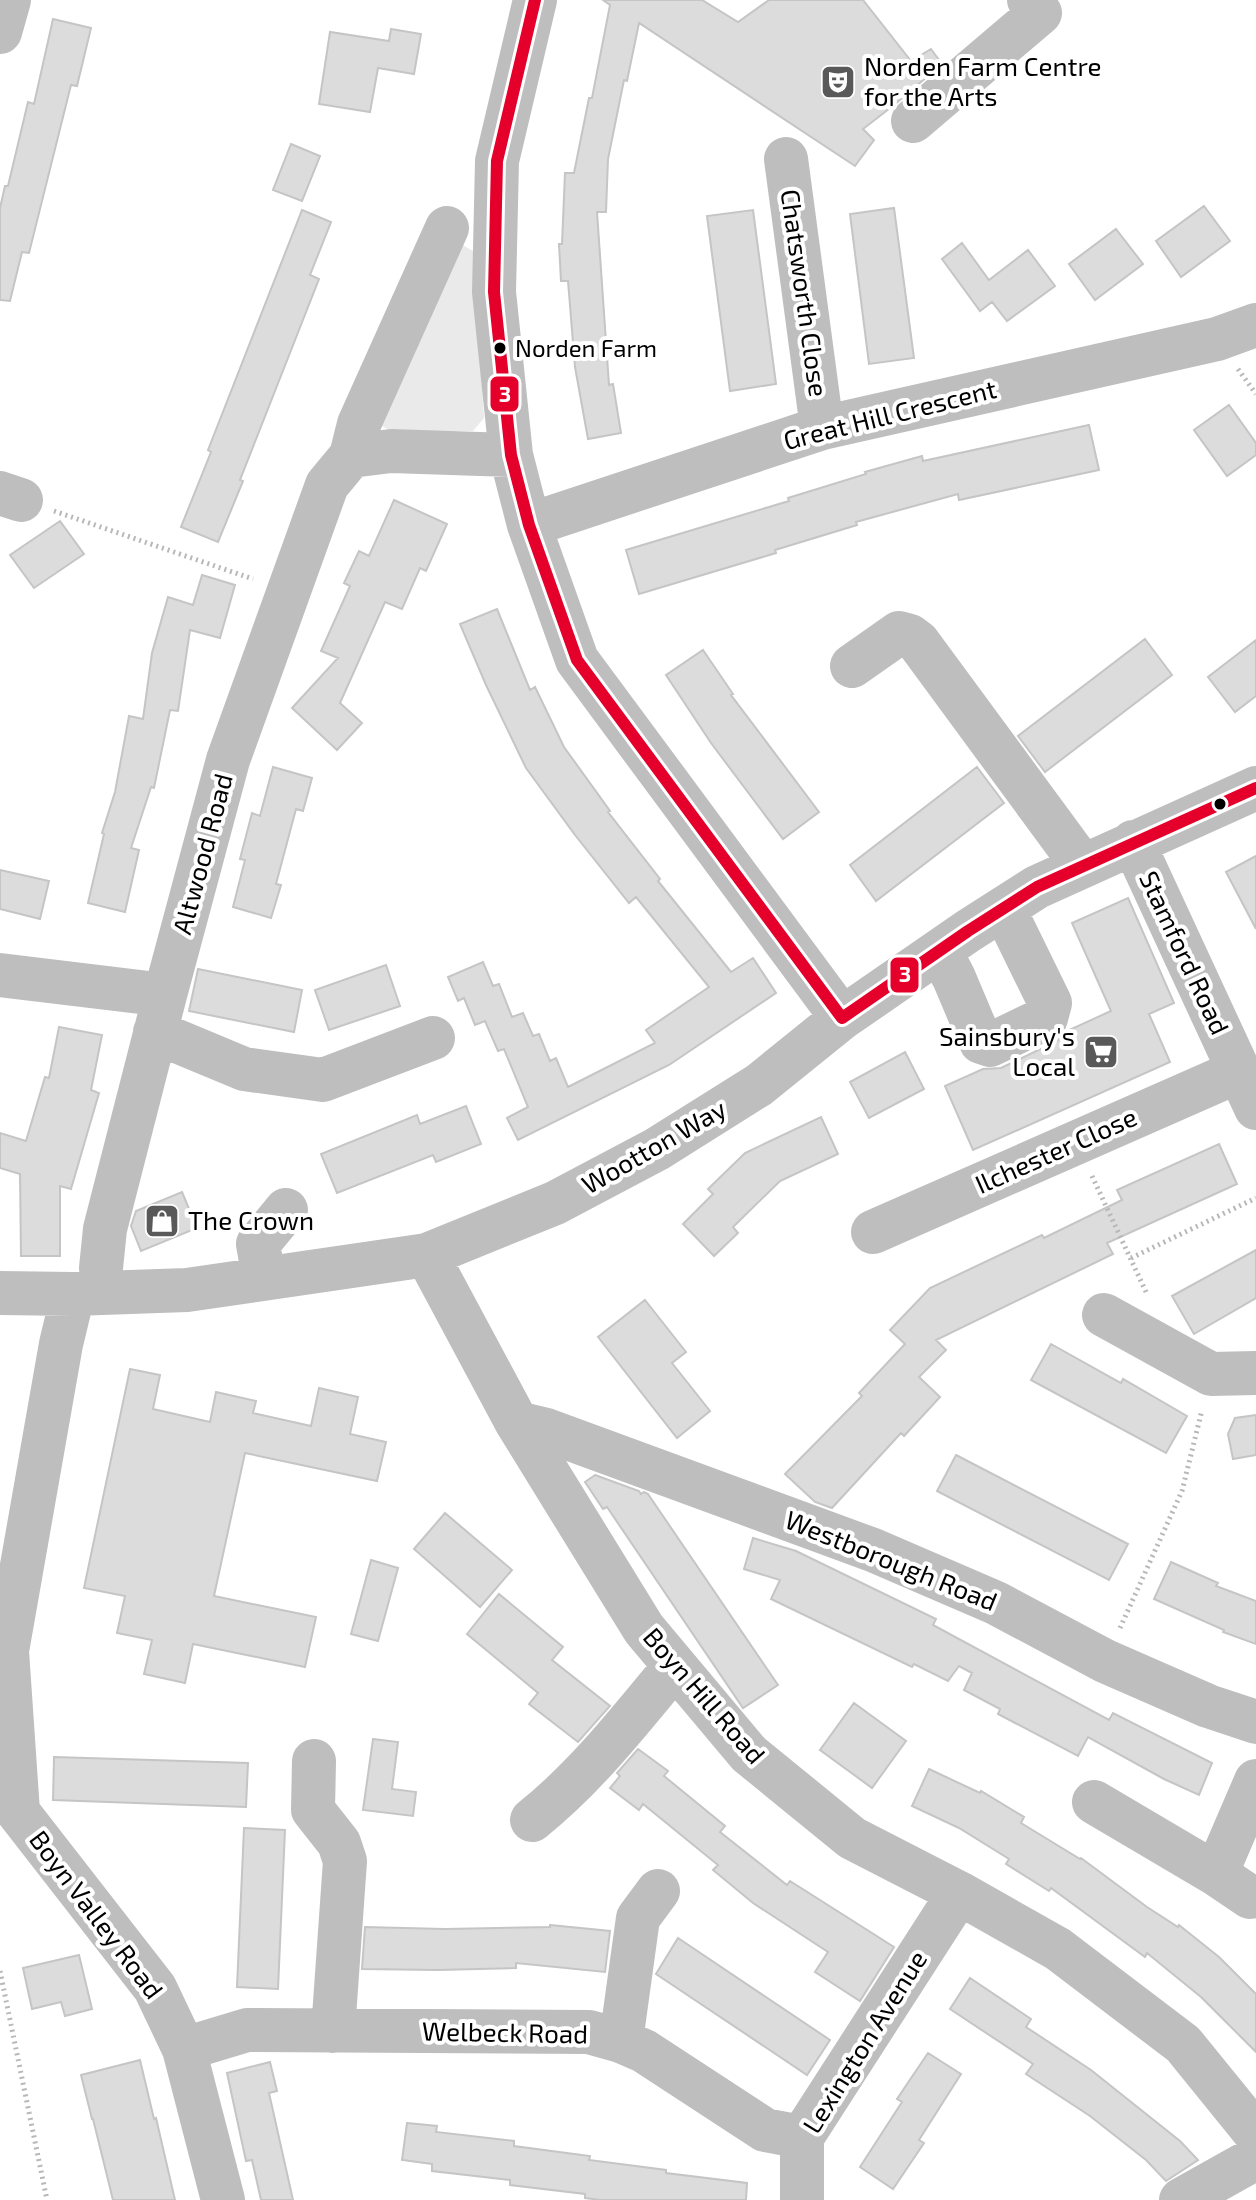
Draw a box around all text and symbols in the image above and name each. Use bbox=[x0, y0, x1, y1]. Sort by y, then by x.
place label: Norden Farm Centre for the Arts bbox=[864, 50, 1102, 111]
theatre icon: Norden Farm Centre for the Arts bbox=[819, 63, 857, 101]
street label: Chatsworth Close bbox=[776, 187, 835, 399]
place label: Norden Farm bbox=[515, 333, 657, 362]
marker: Norden Farm bbox=[492, 340, 508, 356]
street label: Great Hill Crescent bbox=[780, 372, 999, 455]
line badge: 3 bbox=[489, 375, 520, 413]
text: 3 bbox=[499, 380, 511, 406]
street label: Altwood Road bbox=[165, 770, 238, 937]
unlabelled marker bbox=[1212, 796, 1228, 812]
street label: Stamford Road bbox=[1134, 866, 1237, 1039]
line badge: 3 bbox=[889, 956, 920, 994]
text: 3 bbox=[899, 960, 911, 986]
place label: Sainsbury's Local bbox=[939, 1020, 1075, 1081]
supermarket icon: Sainsbury's Local bbox=[1082, 1033, 1120, 1071]
street label: Wootton Way bbox=[576, 1092, 731, 1199]
street label: Ilchester Close bbox=[970, 1100, 1141, 1199]
shop icon: The Crown bbox=[143, 1202, 181, 1240]
place label: The Crown bbox=[188, 1204, 314, 1235]
street label: Westborough Road bbox=[781, 1503, 1002, 1616]
street label: Boyn Hill Road bbox=[638, 1621, 772, 1769]
street label: Boyn Valley Road bbox=[24, 1824, 170, 2004]
street label: Lexington Avenue bbox=[795, 1944, 932, 2138]
street label: Welbeck Road bbox=[422, 2015, 588, 2048]

